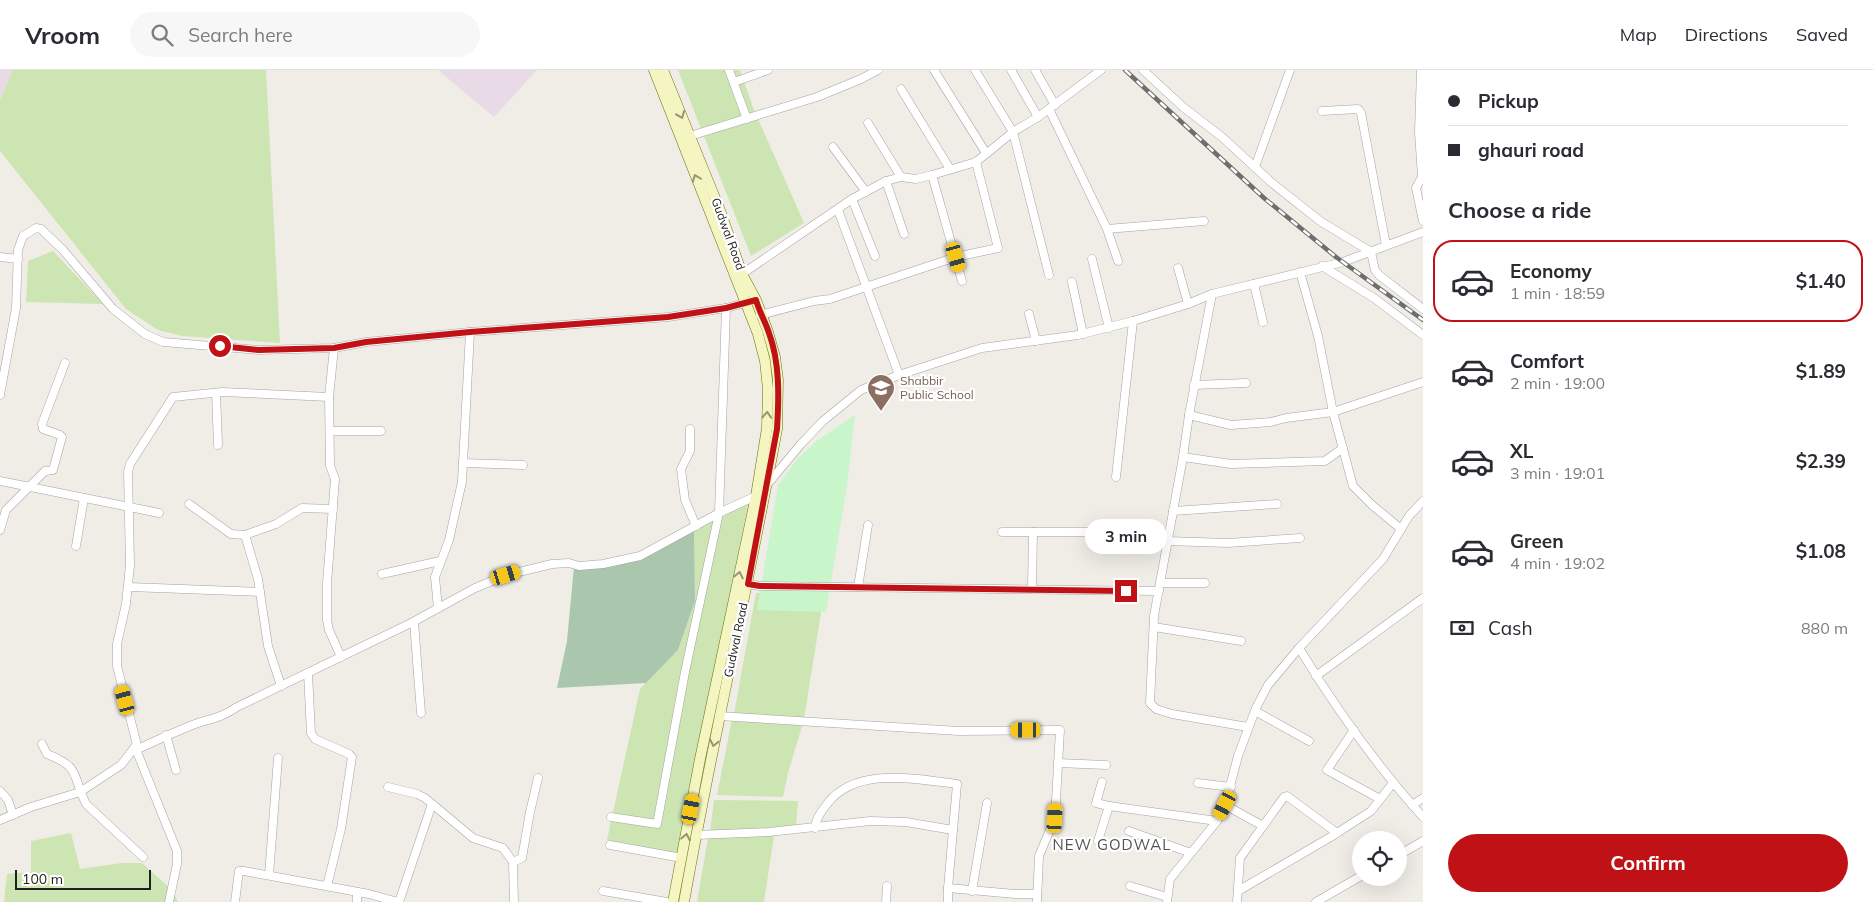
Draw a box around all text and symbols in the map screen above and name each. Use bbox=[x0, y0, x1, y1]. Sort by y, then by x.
search box bbox=[130, 12, 480, 57]
text: Vroom bbox=[25, 20, 100, 50]
icon: search bbox=[148, 21, 176, 49]
text: Search here bbox=[188, 23, 293, 47]
text: Map bbox=[1620, 23, 1657, 46]
text: Directions bbox=[1685, 23, 1768, 46]
text: Saved bbox=[1796, 23, 1848, 46]
text: Pickup bbox=[1478, 89, 1539, 113]
one-way arrow bbox=[675, 110, 686, 119]
text: ghauri road bbox=[1478, 138, 1584, 162]
one-way arrow bbox=[692, 174, 702, 183]
street label: Gudwal Road bbox=[708, 196, 748, 272]
text: Choose a ride bbox=[1448, 196, 1591, 224]
car bbox=[944, 241, 967, 273]
icon: car bbox=[1450, 259, 1495, 304]
text: Economy bbox=[1510, 259, 1592, 283]
text: $1.40 bbox=[1796, 269, 1846, 293]
text: 1 min · 18:59 bbox=[1510, 283, 1605, 303]
route start bbox=[209, 335, 231, 357]
icon: car bbox=[1450, 349, 1495, 394]
text: Comfort bbox=[1510, 349, 1584, 373]
text: $1.89 bbox=[1796, 359, 1846, 383]
school or university icon: Shabbir Public School bbox=[866, 373, 896, 412]
place label: Shabbir Public School bbox=[900, 373, 974, 402]
text: 2 min · 19:00 bbox=[1510, 373, 1605, 393]
one-way arrow bbox=[762, 411, 773, 419]
icon: car bbox=[1450, 439, 1495, 484]
text: XL bbox=[1510, 439, 1533, 463]
text: $2.39 bbox=[1796, 449, 1846, 473]
text: 3 min · 19:01 bbox=[1510, 463, 1605, 483]
callout: 3 min bbox=[1085, 518, 1167, 554]
text: 3 min bbox=[1105, 526, 1147, 546]
icon: car bbox=[1450, 529, 1495, 574]
text: Green bbox=[1510, 529, 1564, 553]
text: $1.08 bbox=[1796, 539, 1846, 563]
text: 4 min · 19:02 bbox=[1510, 553, 1605, 573]
car bbox=[489, 563, 522, 587]
one-way arrow bbox=[733, 570, 744, 579]
route end bbox=[1115, 580, 1137, 602]
street label: Gudwal Road bbox=[720, 601, 751, 679]
icon: cash bbox=[1448, 614, 1476, 642]
text: Cash bbox=[1488, 616, 1533, 640]
text: 880 m bbox=[1801, 618, 1848, 638]
car bbox=[113, 684, 136, 716]
car bbox=[1011, 723, 1041, 738]
one-way arrow bbox=[709, 738, 720, 747]
car bbox=[1211, 788, 1238, 822]
car bbox=[680, 793, 701, 825]
car bbox=[1046, 803, 1063, 833]
map controls bbox=[1352, 831, 1407, 886]
button: locate bbox=[1352, 831, 1407, 886]
one-way arrow bbox=[680, 832, 690, 841]
button: Confirm bbox=[1448, 834, 1848, 892]
district label: NEW GODWAL bbox=[1052, 835, 1172, 854]
scale bar bbox=[15, 867, 151, 890]
text: 100 m bbox=[22, 870, 63, 888]

